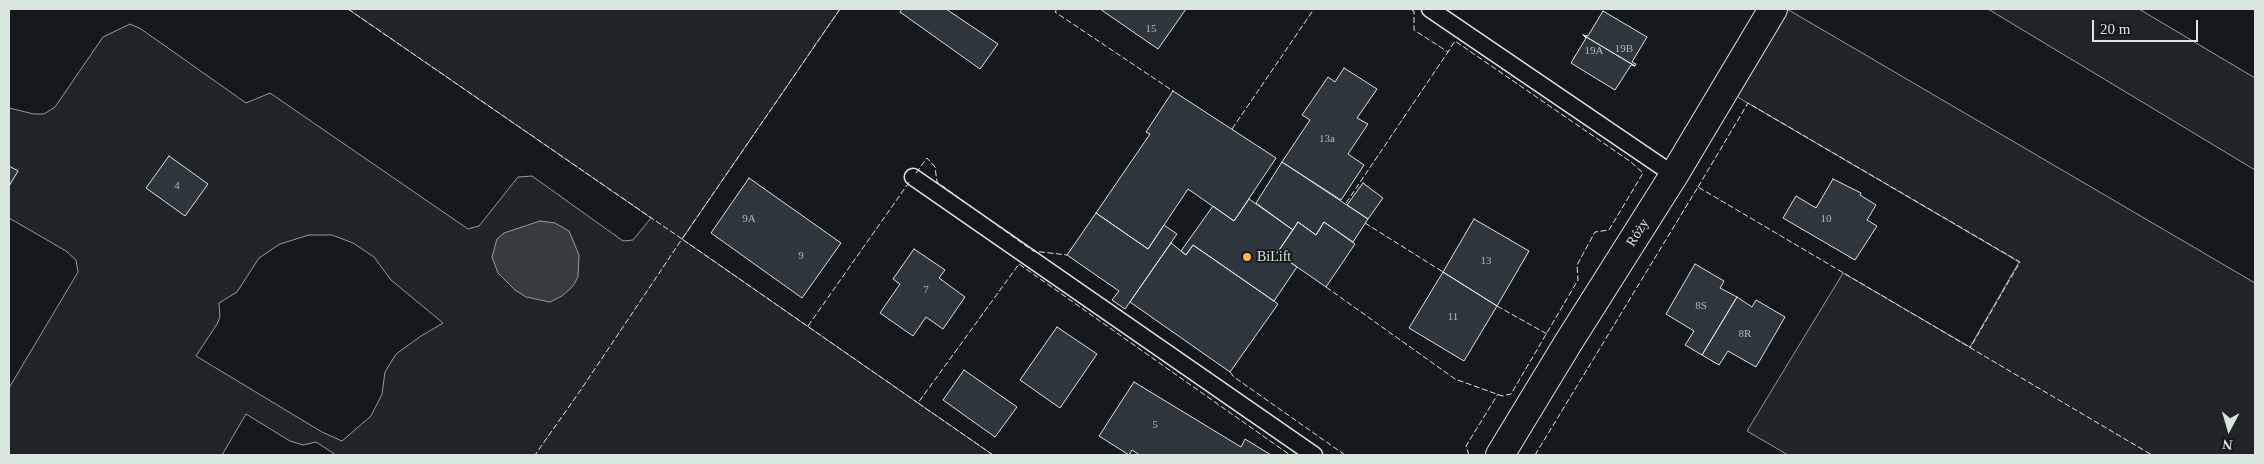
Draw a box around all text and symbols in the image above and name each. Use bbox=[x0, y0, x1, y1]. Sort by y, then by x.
scale bar bbox=[2094, 10, 2200, 42]
text: 20 m bbox=[2100, 21, 2130, 37]
house number: 15 bbox=[1146, 22, 1156, 36]
house number: 19B bbox=[1615, 42, 1633, 56]
house number: 19A bbox=[1585, 44, 1603, 58]
house number: 13a bbox=[1319, 132, 1335, 146]
house number: 4 bbox=[174, 179, 180, 193]
house number: 9A bbox=[742, 212, 756, 226]
house number: 10 bbox=[1820, 212, 1832, 226]
street label: Róży bbox=[1623, 216, 1653, 250]
house number: 9 bbox=[798, 249, 804, 263]
place label: BiLift bbox=[1257, 249, 1291, 265]
marker: BiLift bbox=[1241, 251, 1253, 263]
house number: 13 bbox=[1480, 254, 1492, 268]
house number: 7 bbox=[923, 283, 929, 297]
house number: 8S bbox=[1695, 299, 1707, 313]
house number: 11 bbox=[1448, 310, 1458, 324]
house number: 8R bbox=[1739, 327, 1751, 341]
north arrow bbox=[2204, 404, 2254, 454]
house number: 5 bbox=[1152, 418, 1158, 432]
text: N bbox=[2222, 436, 2233, 452]

